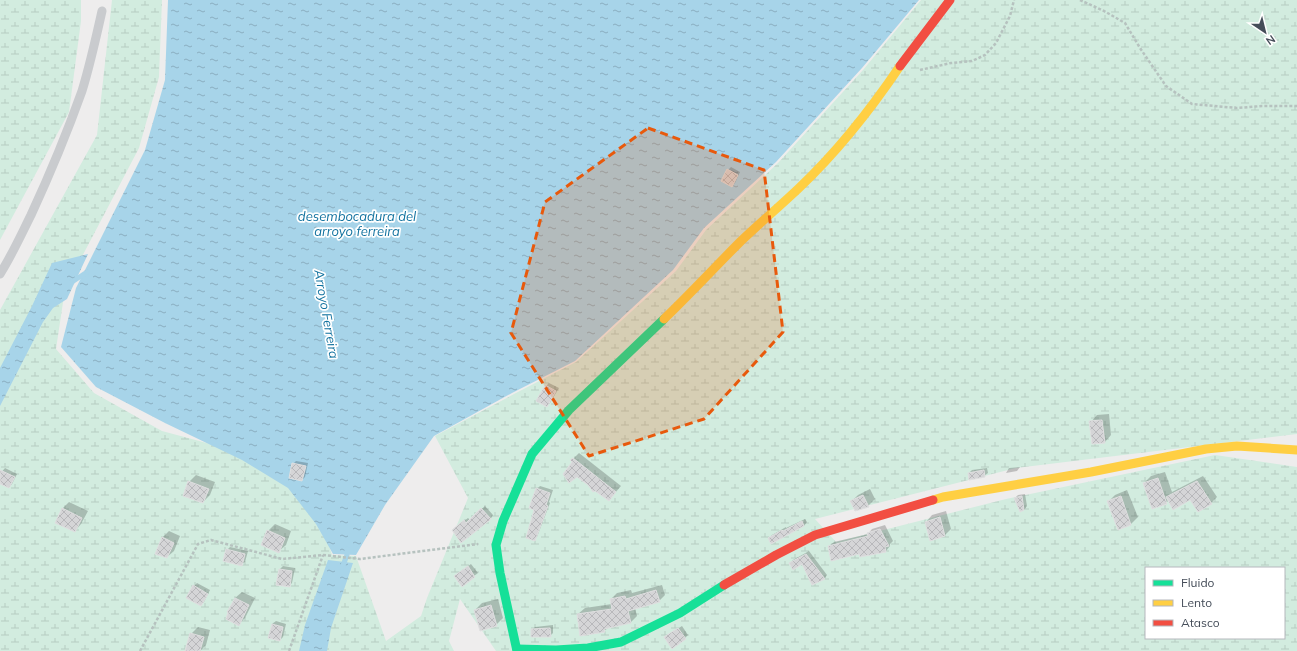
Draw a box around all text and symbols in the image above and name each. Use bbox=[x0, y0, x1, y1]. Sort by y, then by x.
north arrow bbox=[1245, 12, 1285, 52]
text: N bbox=[1263, 32, 1278, 48]
water label: desembocadura del arroyo ferreira bbox=[298, 208, 417, 239]
water label: Arroyo Ferreira bbox=[311, 267, 343, 360]
legend bbox=[1145, 567, 1285, 639]
text: Fluido bbox=[1181, 575, 1215, 590]
text: Lento bbox=[1181, 595, 1212, 610]
text: Atasco bbox=[1181, 615, 1220, 630]

